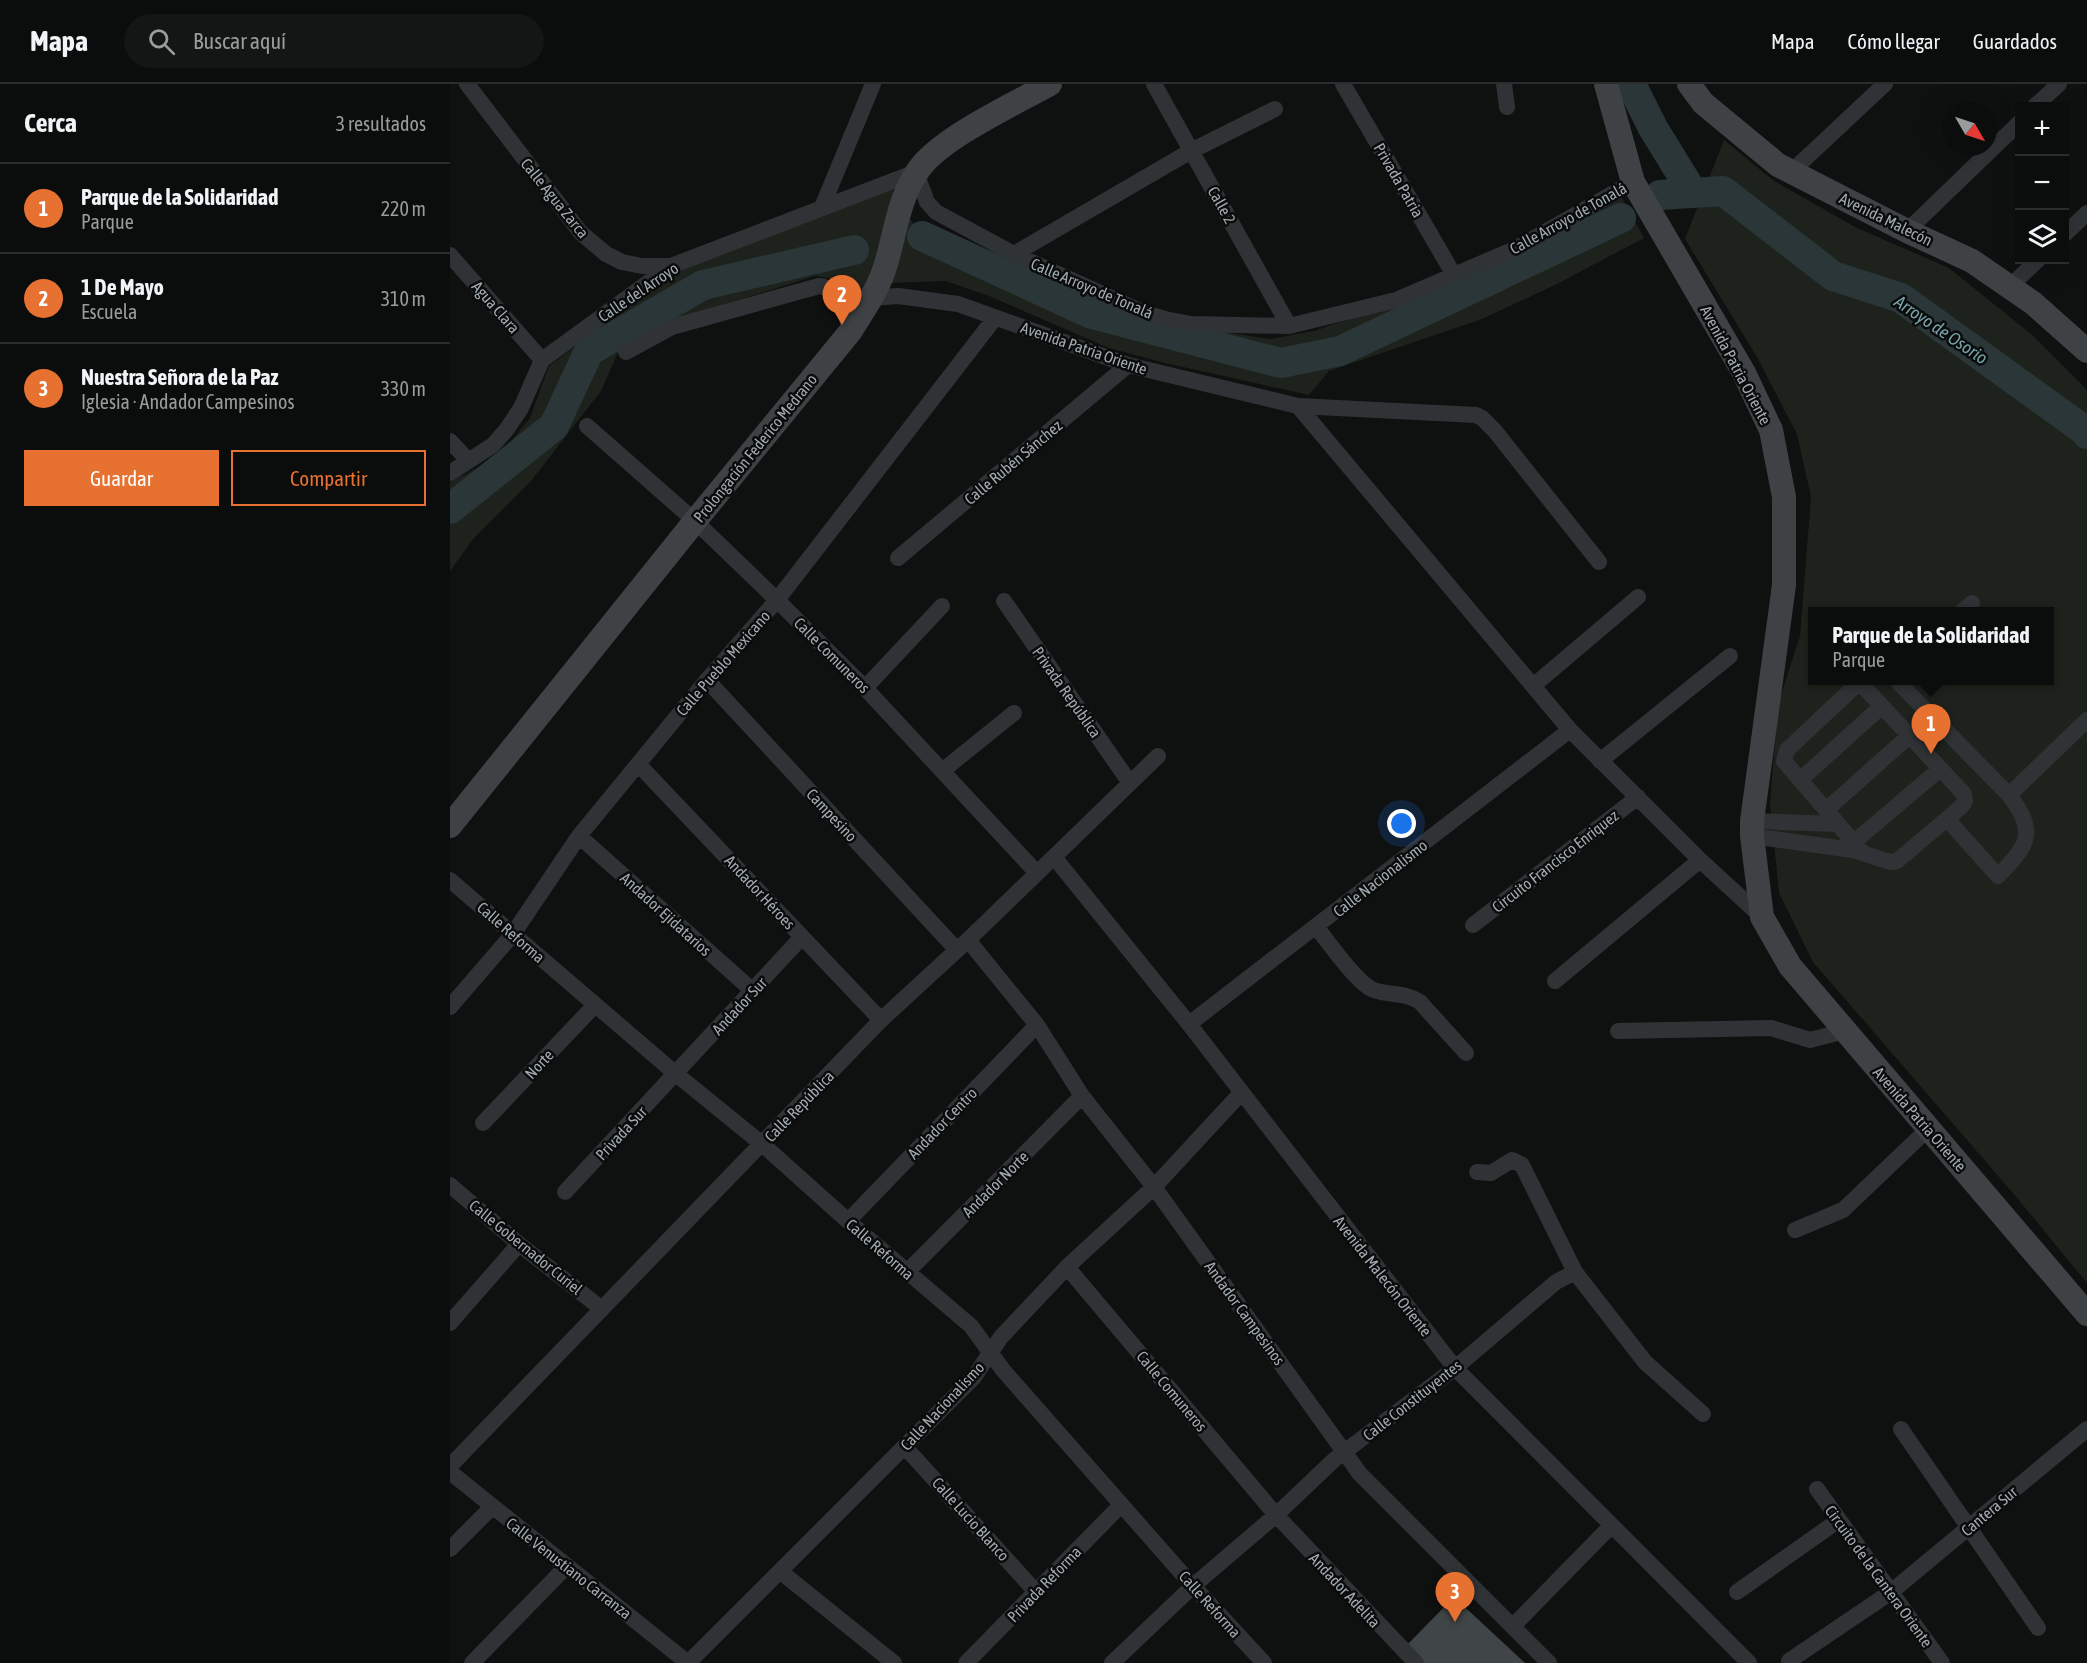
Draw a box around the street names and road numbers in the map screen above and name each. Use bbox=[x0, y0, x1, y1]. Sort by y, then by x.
street label: Privada Patria bbox=[1371, 140, 1427, 220]
street label: Calle Agua Zarca bbox=[517, 155, 593, 242]
street label: Calle Arroyo de Tonalá bbox=[1506, 178, 1630, 258]
street label: Calle 2 bbox=[1204, 183, 1240, 227]
street label: Avenida Malecón bbox=[1837, 189, 1935, 249]
street label: Calle Arroyo de Tonalá bbox=[1028, 254, 1156, 323]
street label: Calle del Arroyo bbox=[595, 259, 682, 326]
street label: Agua Clara bbox=[468, 277, 523, 337]
street label: Avenida Patria Oriente bbox=[1697, 302, 1775, 428]
street label: Avenida Patria Oriente bbox=[1019, 318, 1149, 378]
street label: Prolongación Federico Medrano bbox=[690, 370, 821, 526]
street label: Calle Rubén Sánchez bbox=[961, 416, 1066, 508]
street label: Calle Pueblo Mexicano bbox=[673, 607, 773, 719]
street label: Calle Comuneros bbox=[791, 614, 874, 697]
street label: Privada República bbox=[1028, 643, 1105, 741]
street label: Campesino bbox=[802, 785, 861, 846]
street label: Circuito Francisco Enriquez bbox=[1488, 806, 1622, 917]
street label: Calle Nacionalismo bbox=[1329, 836, 1431, 920]
street label: Andador Héroes bbox=[721, 851, 799, 933]
street label: Andador Ejidatarios bbox=[616, 869, 715, 960]
street label: Calle Reforma bbox=[474, 898, 548, 966]
street label: Andador Sur bbox=[708, 973, 770, 1038]
street label: Norte bbox=[521, 1046, 557, 1082]
street label: Avenida Patria Oriente bbox=[1870, 1063, 1970, 1175]
street label: Calle República bbox=[761, 1067, 838, 1146]
street label: Andador Centro bbox=[904, 1084, 980, 1162]
street label: Privada Sur bbox=[592, 1102, 650, 1163]
street label: Andador Norte bbox=[958, 1147, 1032, 1221]
street label: Calle Gobernador Curiel bbox=[466, 1196, 587, 1299]
street label: Avenida Malecón Oriente bbox=[1331, 1212, 1435, 1340]
street label: Calle Reforma bbox=[843, 1215, 917, 1283]
street label: Andador Campesinos bbox=[1200, 1258, 1289, 1369]
street label: Calle Comuneros bbox=[1133, 1347, 1211, 1435]
street label: Calle Constituyentes bbox=[1359, 1356, 1466, 1445]
street label: Calle Nacionalismo bbox=[896, 1358, 988, 1454]
street label: Calle Lucio Blanco bbox=[929, 1474, 1013, 1564]
street label: Cantera Sur bbox=[1957, 1482, 2021, 1540]
street label: Circuito de la Cantera Oriente bbox=[1822, 1502, 1936, 1650]
street label: Calle Venustiano Carranza bbox=[503, 1514, 635, 1622]
street label: Privada Reforma bbox=[1003, 1542, 1085, 1626]
street label: Andador Adelita bbox=[1306, 1549, 1384, 1631]
street label: Calle Reforma bbox=[1175, 1567, 1245, 1641]

